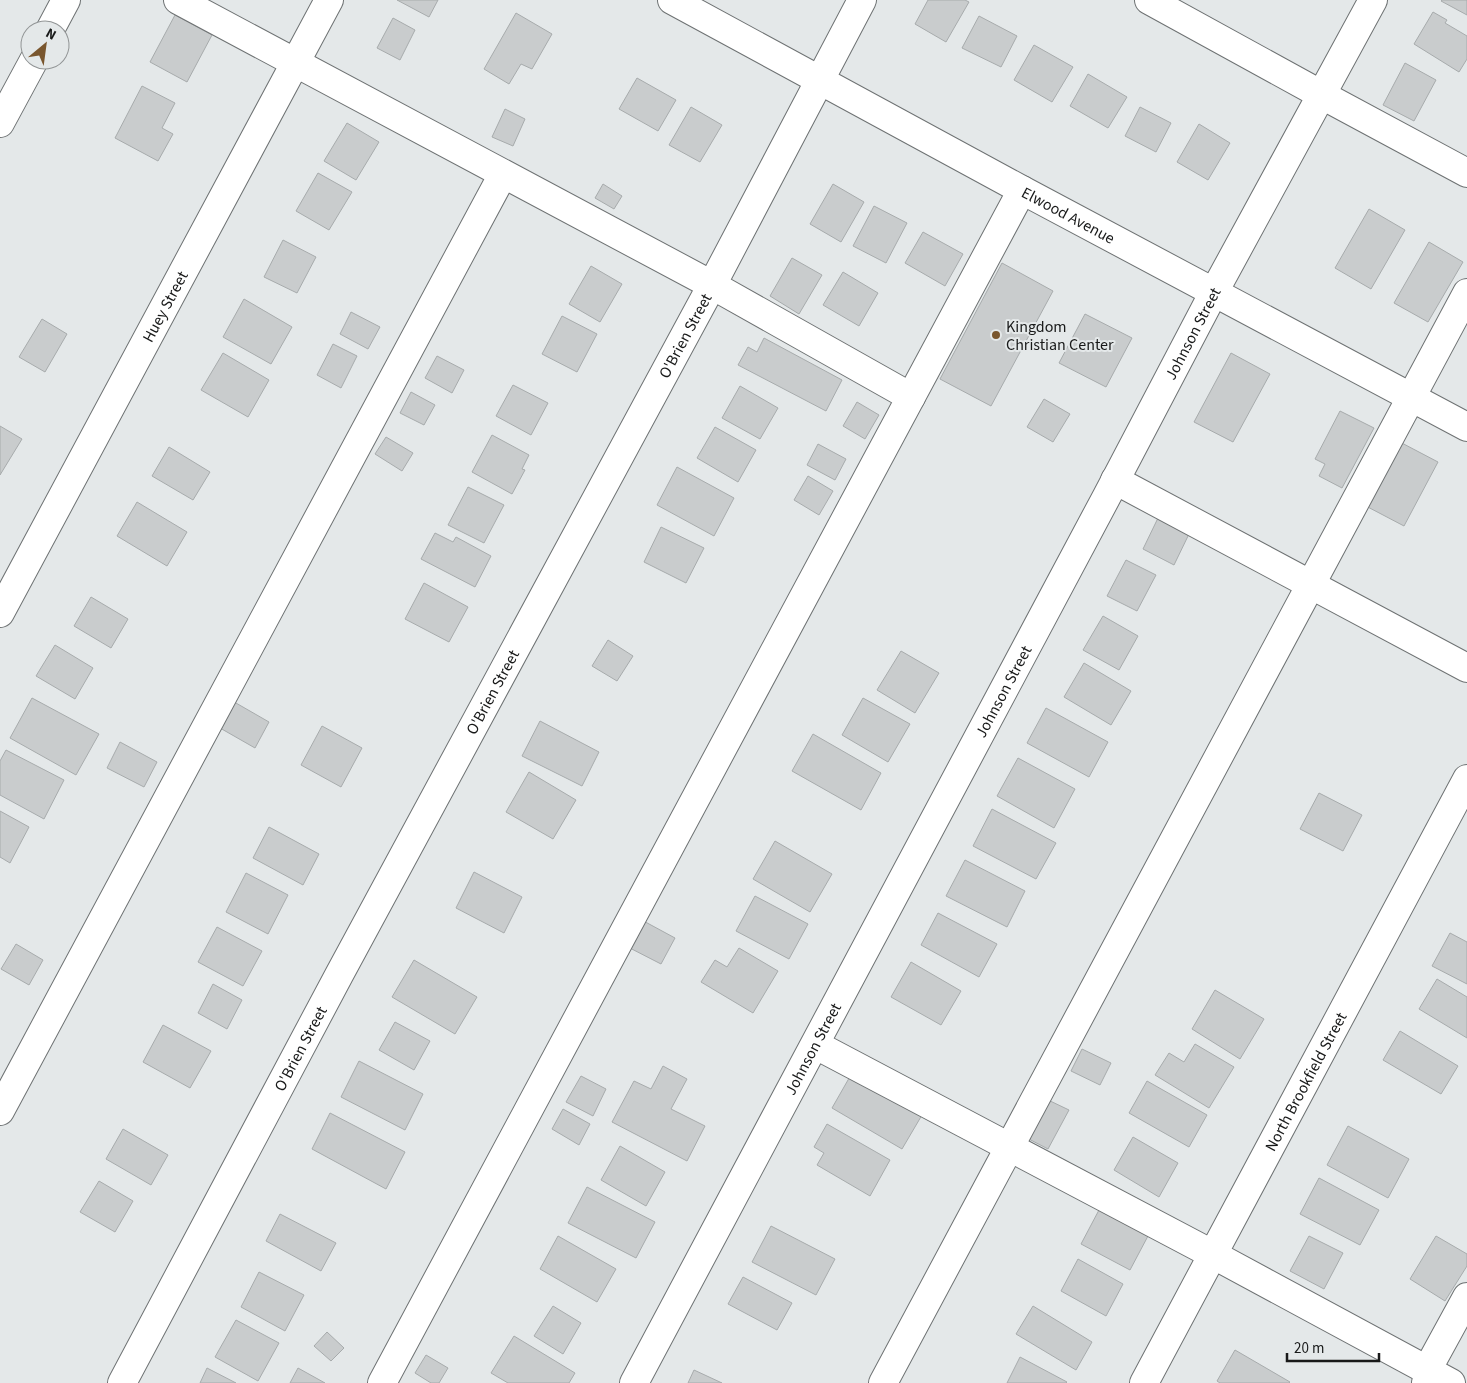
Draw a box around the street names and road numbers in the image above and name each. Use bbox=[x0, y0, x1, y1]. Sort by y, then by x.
street label: Elwood Avenue bbox=[1018, 182, 1119, 250]
street label: Huey Street bbox=[137, 267, 194, 346]
street label: Johnson Street bbox=[1160, 283, 1227, 384]
street label: O'Brien Street bbox=[654, 289, 718, 382]
street label: Johnson Street bbox=[970, 641, 1038, 742]
street label: O'Brien Street bbox=[461, 645, 525, 739]
street label: Johnson Street bbox=[780, 999, 847, 1099]
street label: O'Brien Street bbox=[269, 1002, 333, 1095]
street label: North Brookfield Street bbox=[1260, 1008, 1353, 1155]

